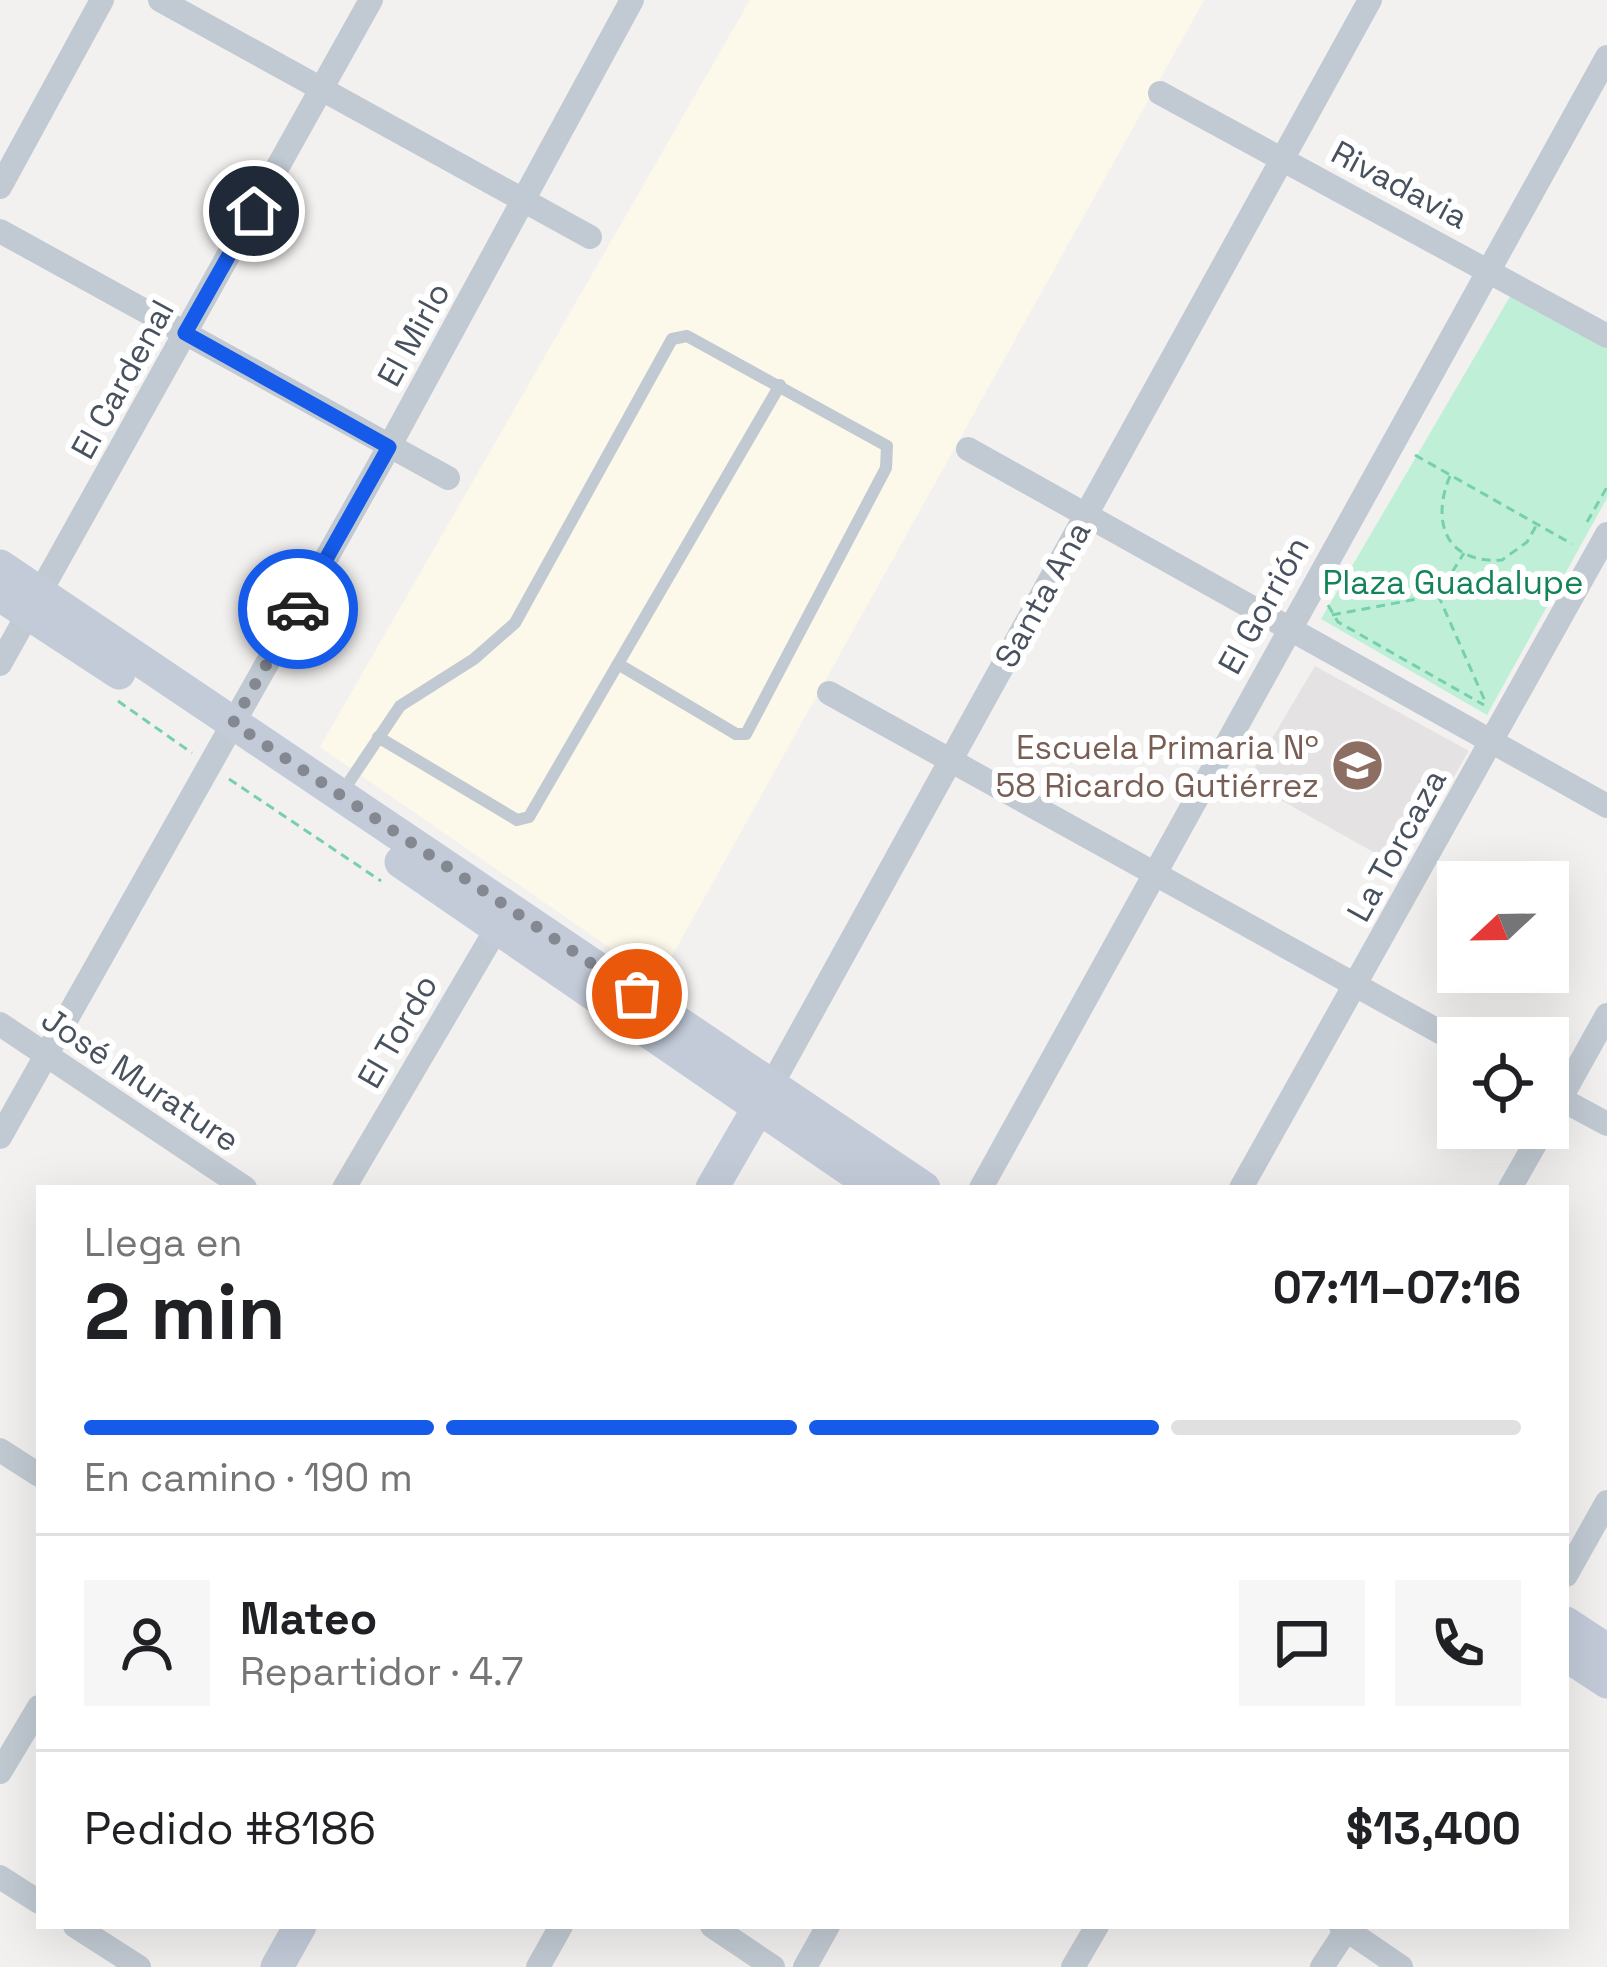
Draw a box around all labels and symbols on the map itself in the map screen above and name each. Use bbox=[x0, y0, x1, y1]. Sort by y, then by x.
street label: Rivadavia bbox=[1324, 131, 1475, 238]
pin bbox=[203, 160, 305, 262]
street label: El Mirlo bbox=[368, 275, 460, 394]
street label: El Cardenal bbox=[62, 293, 184, 466]
street label: Santa Ana bbox=[985, 514, 1100, 675]
street label: El Gorrión bbox=[1209, 529, 1319, 682]
courier bbox=[238, 549, 358, 669]
park label: Plaza Guadalupe bbox=[1322, 562, 1584, 604]
place label: Escuela Primaria Nº 58 Ricardo Gutiérrez bbox=[995, 727, 1319, 807]
school or university icon: Escuela Primaria Nº 58 Ricardo Gutiérrez bbox=[1330, 738, 1386, 794]
street label: La Torcaza bbox=[1338, 762, 1456, 929]
north arrow bbox=[1437, 861, 1569, 993]
pin bbox=[586, 943, 688, 1045]
street label: El Tordo bbox=[349, 967, 447, 1096]
street label: José Murature bbox=[33, 998, 247, 1162]

